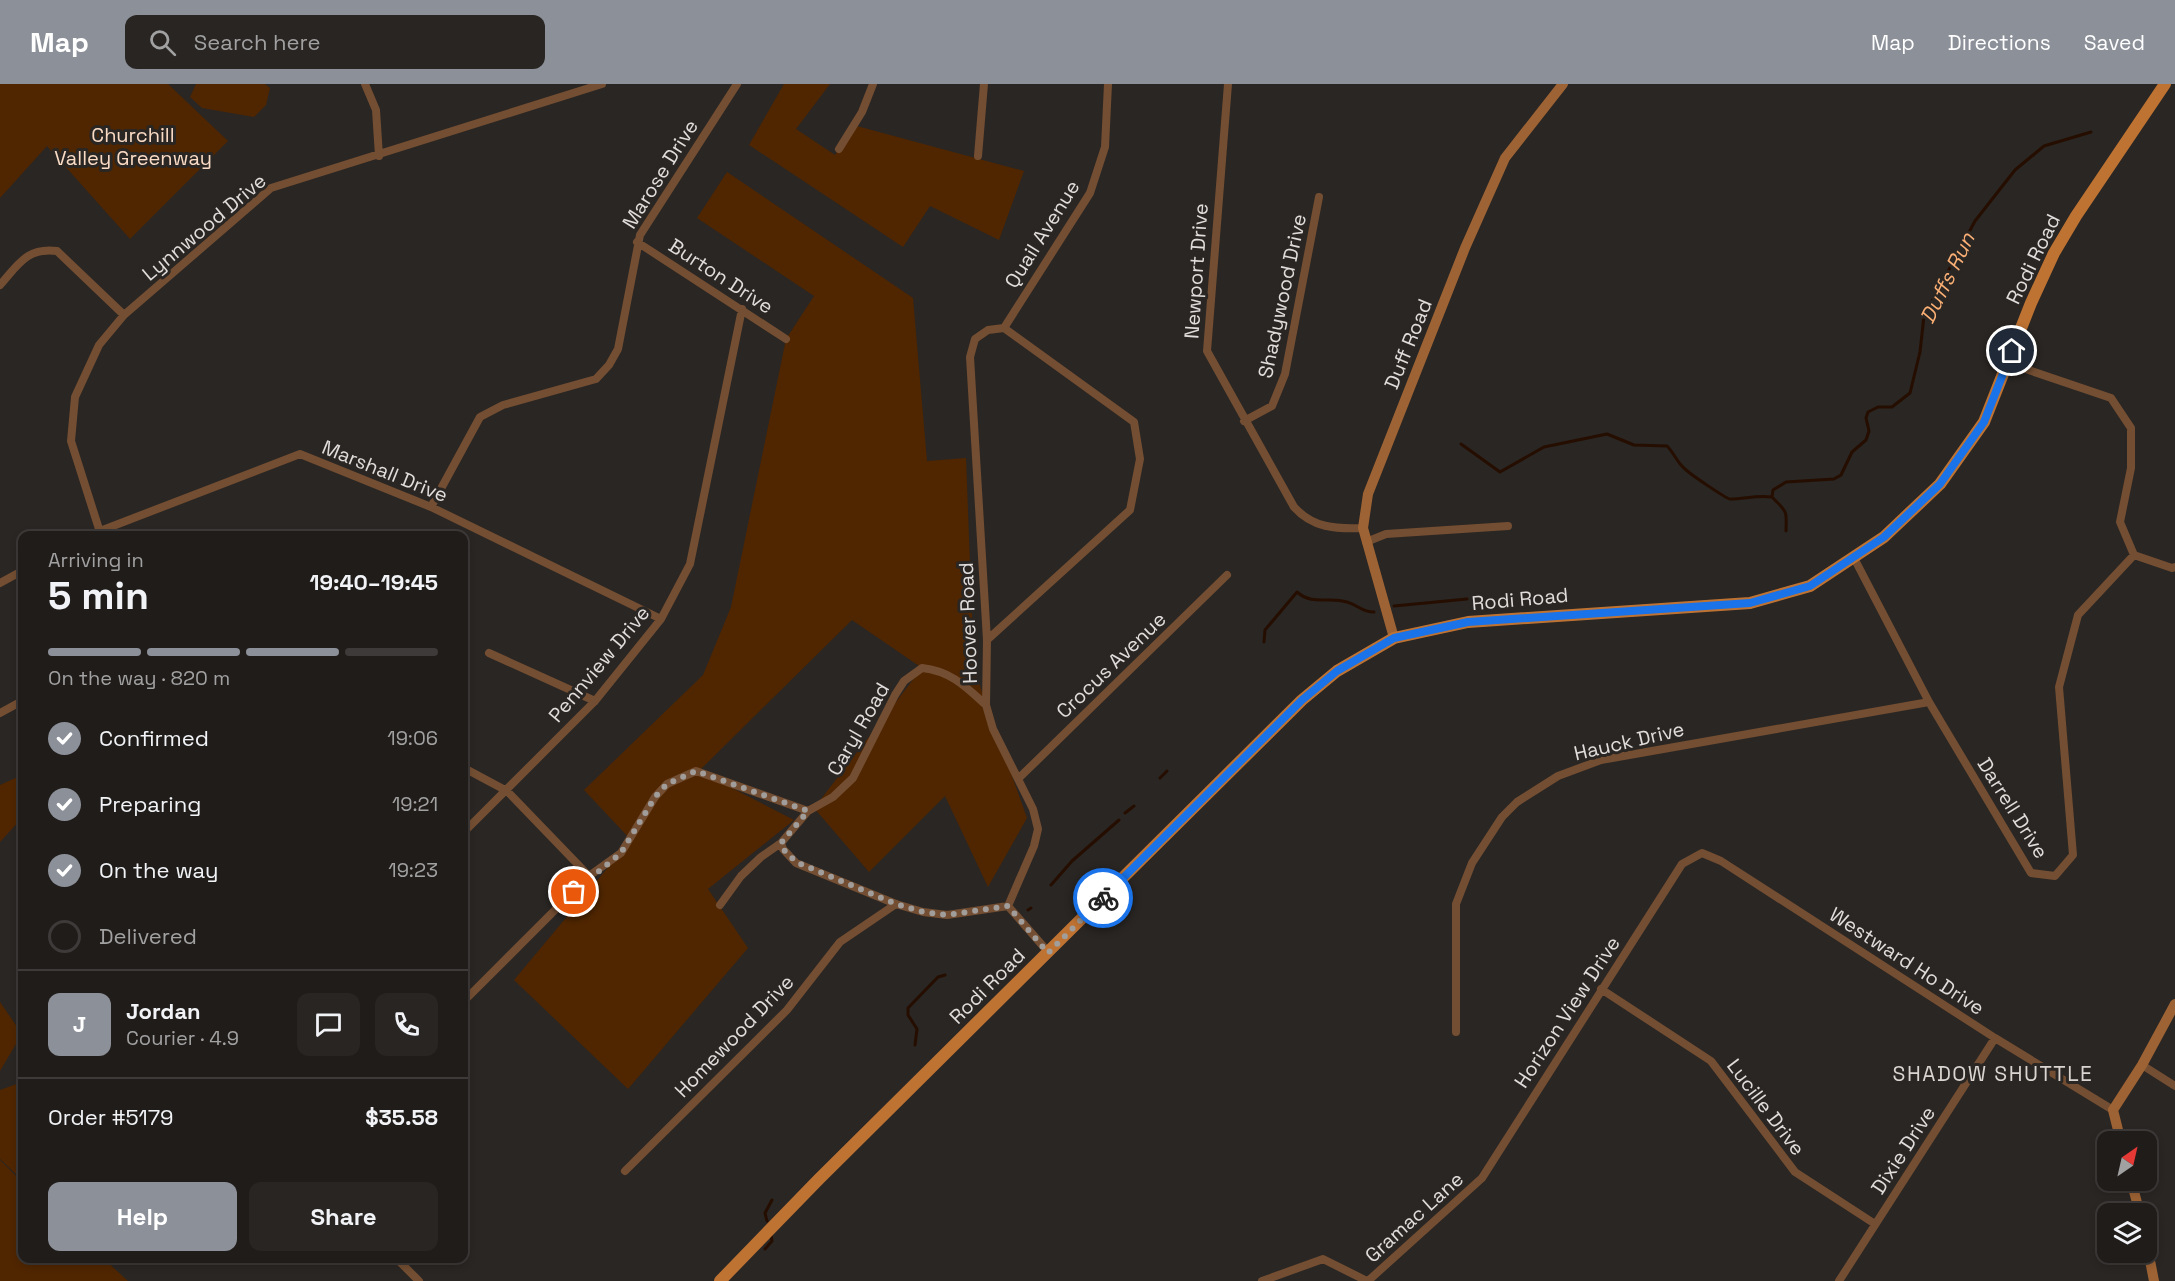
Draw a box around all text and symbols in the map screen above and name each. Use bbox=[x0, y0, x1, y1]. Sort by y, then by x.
search box bbox=[125, 15, 545, 69]
text: Map bbox=[30, 24, 89, 60]
icon: search bbox=[146, 26, 179, 59]
text: Search here bbox=[194, 28, 321, 56]
text: Map bbox=[1871, 29, 1915, 56]
text: Directions bbox=[1948, 29, 2051, 56]
text: Saved bbox=[2084, 29, 2145, 56]
street label: Marose Drive bbox=[616, 115, 704, 233]
park label: Churchill Valley Greenway bbox=[54, 122, 212, 171]
street label: Lynnwood Drive bbox=[137, 168, 271, 286]
street label: Quail Avenue bbox=[999, 175, 1085, 293]
street label: Newport Drive bbox=[1178, 202, 1214, 340]
street label: Rodi Road bbox=[2000, 210, 2066, 308]
street label: Shadywood Drive bbox=[1252, 211, 1312, 381]
water label: Duffs Run bbox=[1913, 227, 1981, 328]
street label: Burton Drive bbox=[664, 233, 778, 319]
street label: Duff Road bbox=[1378, 295, 1438, 393]
pin bbox=[1986, 325, 2037, 376]
icon: home bbox=[1995, 334, 2028, 367]
street label: Marshall Drive bbox=[318, 434, 452, 508]
text: Arriving in bbox=[48, 547, 144, 573]
street label: Hoover Road bbox=[953, 562, 983, 684]
text: 19:40–19:45 bbox=[310, 568, 438, 596]
text: 5 min bbox=[48, 571, 149, 620]
street label: Rodi Road bbox=[1471, 582, 1569, 616]
street label: Pennview Drive bbox=[543, 600, 655, 728]
street label: Crocus Avenue bbox=[1051, 606, 1171, 724]
text: On the way · 820 m bbox=[48, 665, 230, 691]
street label: Caryl Road bbox=[821, 678, 895, 780]
street label: Hauck Drive bbox=[1571, 716, 1687, 766]
icon: check bbox=[48, 722, 81, 755]
text: Confirmed bbox=[99, 724, 209, 752]
text: 19:06 bbox=[387, 725, 438, 751]
street label: Darrell Drive bbox=[1972, 753, 2054, 863]
icon: check bbox=[48, 788, 81, 821]
text: Preparing bbox=[99, 790, 201, 818]
text: 19:21 bbox=[392, 791, 438, 817]
icon: check bbox=[48, 854, 81, 887]
text: On the way bbox=[99, 856, 218, 884]
text: 19:23 bbox=[388, 857, 438, 883]
pin bbox=[548, 866, 599, 917]
courier bbox=[1073, 868, 1133, 928]
icon: bag bbox=[557, 875, 590, 908]
icon: bike bbox=[1087, 882, 1120, 915]
street label: Westward Ho Drive bbox=[1825, 901, 1989, 1021]
text: Delivered bbox=[99, 922, 197, 950]
street label: Horizon View Drive bbox=[1508, 931, 1626, 1093]
street label: Rodi Road bbox=[944, 943, 1030, 1029]
street label: Homewood Drive bbox=[669, 969, 799, 1103]
button: chat bbox=[297, 993, 360, 1056]
button: phone bbox=[375, 993, 438, 1056]
text: Jordan bbox=[126, 997, 201, 1025]
text: J bbox=[73, 1010, 86, 1038]
text: Courier · 4.9 bbox=[126, 1025, 239, 1051]
street label: Lucille Drive bbox=[1721, 1053, 1811, 1161]
district label: SHADOW SHUTTLE bbox=[1893, 1060, 2093, 1087]
street label: Dixie Drive bbox=[1865, 1101, 1941, 1199]
text: Order #5179 bbox=[48, 1103, 173, 1131]
text: $35.58 bbox=[365, 1103, 438, 1131]
north arrow bbox=[2097, 1131, 2157, 1191]
map controls bbox=[2097, 1131, 2157, 1263]
street label: Gramac Lane bbox=[1359, 1166, 1469, 1268]
button: Help bbox=[48, 1182, 237, 1251]
button: Share bbox=[249, 1182, 438, 1251]
button: layers bbox=[2097, 1203, 2157, 1263]

